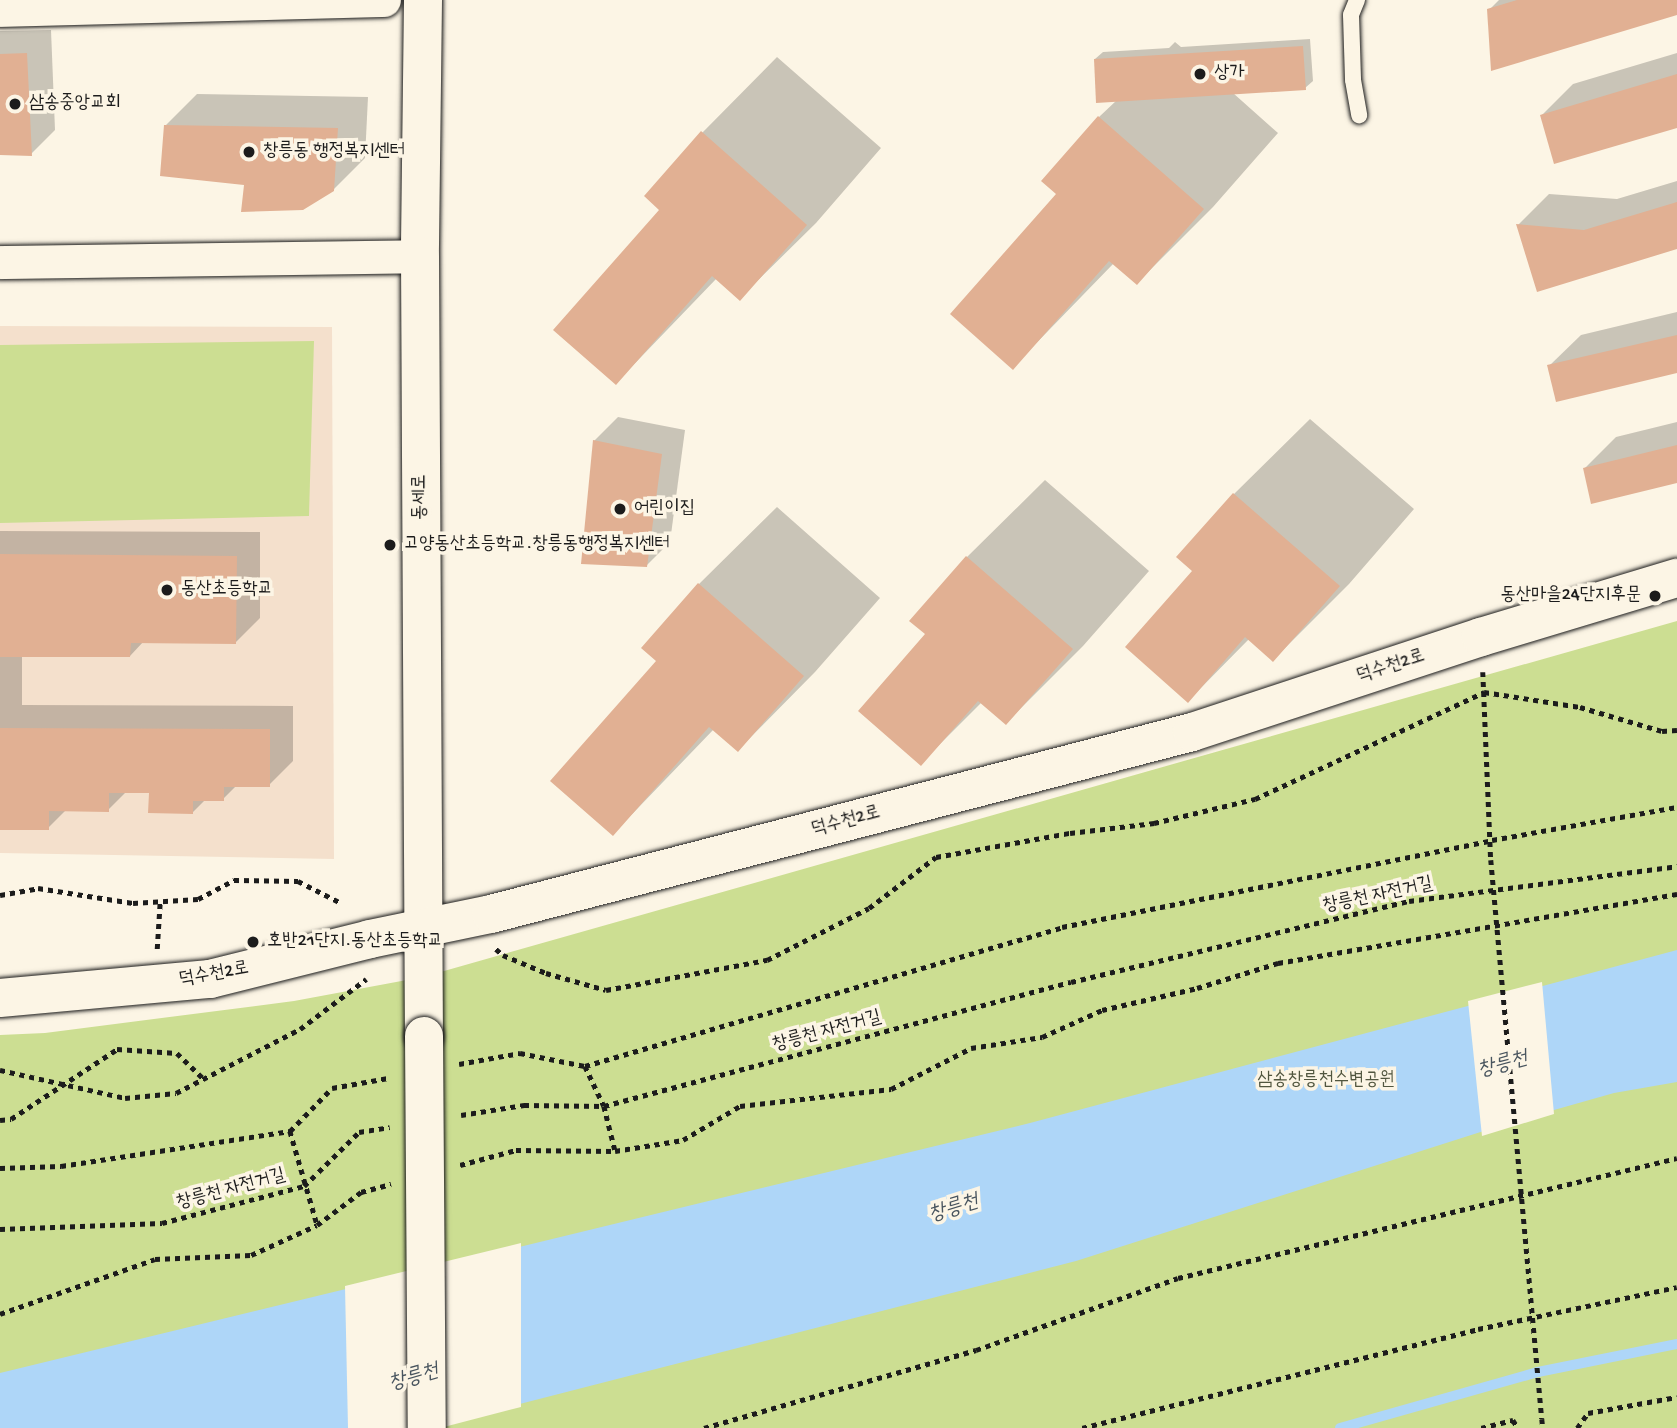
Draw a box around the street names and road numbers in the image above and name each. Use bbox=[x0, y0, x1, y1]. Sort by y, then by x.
street label: 동세로 bbox=[410, 474, 432, 520]
street label: 덕수천2로 bbox=[1354, 645, 1428, 689]
street label: 덕수천2로 bbox=[809, 802, 883, 842]
street label: 창릉천 자전거길 bbox=[1321, 873, 1435, 919]
street label: 덕수천2로 bbox=[177, 958, 251, 992]
street label: 창릉천 자전거길 bbox=[770, 1007, 884, 1057]
street label: 창릉천 자전거길 bbox=[174, 1165, 288, 1215]

